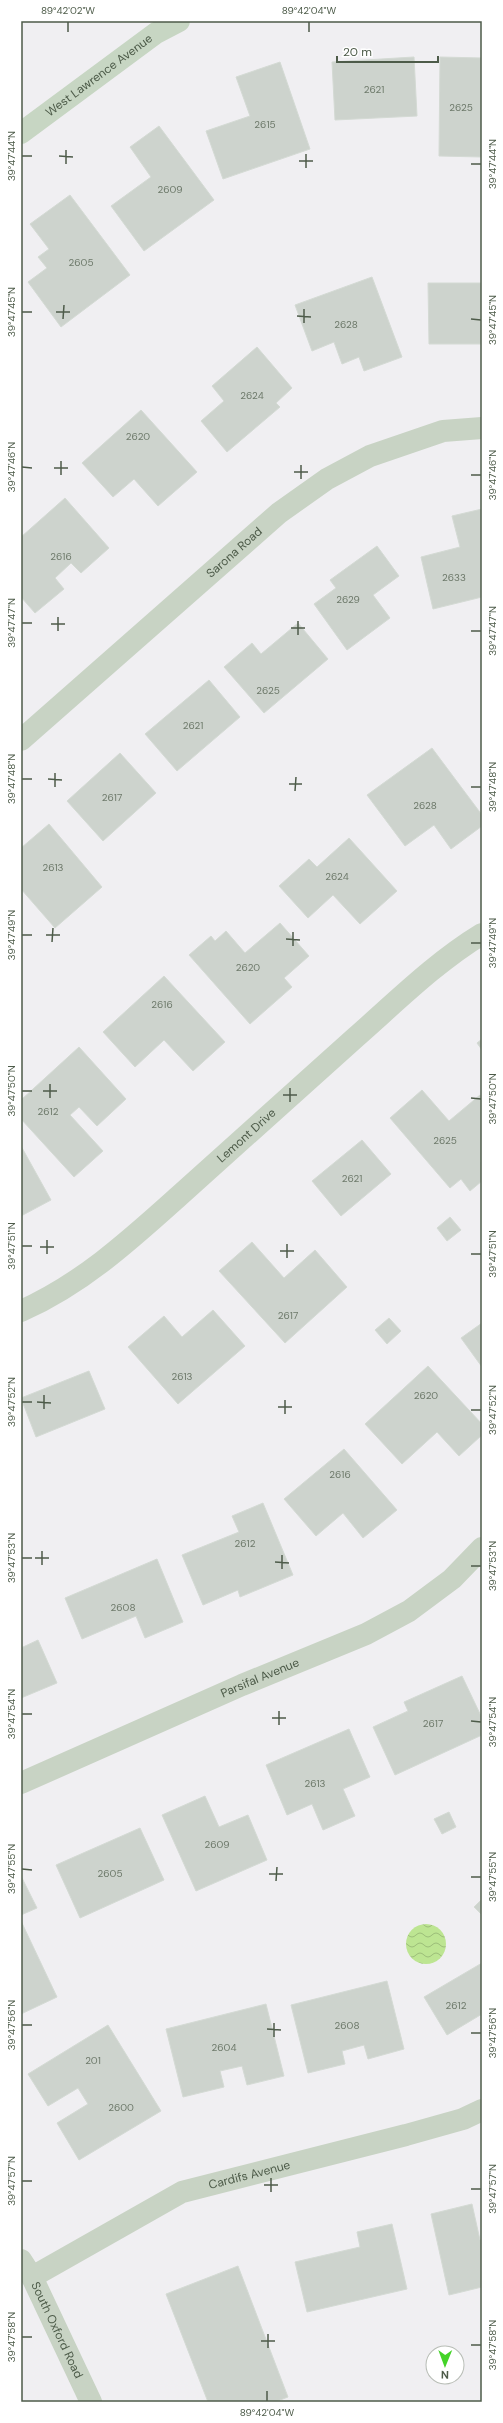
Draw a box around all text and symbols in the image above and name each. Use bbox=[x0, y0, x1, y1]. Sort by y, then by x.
text: 89°42'02"W bbox=[41, 4, 95, 17]
text: 89°42'04"W bbox=[282, 4, 337, 17]
street label: West Lawrence Avenue bbox=[42, 30, 156, 120]
scale bar bbox=[337, 38, 438, 64]
text: 20 m bbox=[343, 44, 372, 60]
house number: 2621 bbox=[364, 83, 384, 96]
house number: 2625 bbox=[449, 101, 473, 114]
house number: 2615 bbox=[254, 118, 276, 131]
text: 39°47'44"N bbox=[5, 131, 18, 181]
text: 39°47'44"N bbox=[486, 139, 499, 189]
house number: 2609 bbox=[157, 183, 183, 196]
house number: 2605 bbox=[69, 256, 93, 269]
text: 39°47'45"N bbox=[5, 287, 18, 337]
text: 39°47'45"N bbox=[486, 295, 499, 345]
house number: 2628 bbox=[334, 318, 358, 331]
house number: 2624 bbox=[240, 389, 264, 402]
house number: 2620 bbox=[126, 430, 150, 443]
text: 39°47'46"N bbox=[5, 442, 18, 492]
text: 39°47'46"N bbox=[486, 450, 499, 500]
street label: Sarona Road bbox=[203, 523, 266, 581]
house number: 2616 bbox=[50, 550, 72, 563]
house number: 2633 bbox=[442, 571, 466, 584]
house number: 2629 bbox=[336, 593, 360, 606]
text: 39°47'47"N bbox=[5, 598, 18, 648]
text: 39°47'47"N bbox=[486, 606, 499, 656]
house number: 2625 bbox=[256, 684, 280, 697]
house number: 2621 bbox=[183, 719, 203, 732]
text: 39°47'48"N bbox=[5, 754, 18, 804]
text: 39°47'48"N bbox=[486, 762, 499, 812]
house number: 2617 bbox=[102, 791, 122, 804]
house number: 2628 bbox=[413, 799, 437, 812]
house number: 2613 bbox=[42, 861, 64, 874]
house number: 2624 bbox=[325, 870, 349, 883]
text: 39°47'49"N bbox=[5, 910, 18, 960]
text: 39°47'49"N bbox=[486, 918, 499, 968]
house number: 2620 bbox=[236, 961, 260, 974]
house number: 2616 bbox=[151, 998, 173, 1011]
text: 39°47'50"N bbox=[5, 1065, 18, 1117]
text: 39°47'50"N bbox=[486, 1073, 499, 1125]
house number: 2612 bbox=[38, 1105, 59, 1118]
street label: Lemont Drive bbox=[214, 1105, 279, 1166]
house number: 2625 bbox=[433, 1134, 457, 1147]
house number: 2621 bbox=[342, 1172, 362, 1185]
text: 39°47'51"N bbox=[5, 1222, 18, 1270]
text: 39°47'51"N bbox=[486, 1230, 499, 1278]
house number: 2617 bbox=[278, 1309, 298, 1322]
house number: 2613 bbox=[171, 1370, 193, 1383]
text: 39°47'52"N bbox=[5, 1377, 18, 1427]
text: 39°47'52"N bbox=[486, 1385, 499, 1435]
house number: 2620 bbox=[414, 1389, 438, 1402]
house number: 2616 bbox=[329, 1468, 351, 1481]
text: 39°47'53"N bbox=[5, 1533, 18, 1583]
house number: 2612 bbox=[235, 1537, 256, 1550]
text: 39°47'53"N bbox=[486, 1541, 499, 1591]
house number: 2608 bbox=[111, 1601, 135, 1614]
street label: Parsifal Avenue bbox=[218, 1654, 302, 1701]
text: 39°47'54"N bbox=[5, 1689, 18, 1739]
text: 39°47'54"N bbox=[486, 1697, 499, 1747]
house number: 2617 bbox=[423, 1717, 443, 1730]
house number: 2613 bbox=[304, 1777, 326, 1790]
house number: 2609 bbox=[204, 1838, 230, 1851]
text: 39°47'55"N bbox=[5, 1844, 18, 1894]
text: 39°47'55"N bbox=[486, 1852, 499, 1902]
house number: 2605 bbox=[98, 1867, 122, 1880]
house number: 2612 bbox=[446, 1999, 467, 2012]
text: 39°47'56"N bbox=[5, 2000, 18, 2050]
text: 39°47'56"N bbox=[486, 2008, 499, 2058]
house number: 2608 bbox=[335, 2019, 359, 2032]
house number: 2604 bbox=[212, 2041, 236, 2054]
house number: 201 bbox=[85, 2054, 101, 2067]
house number: 2600 bbox=[108, 2101, 134, 2114]
text: 39°47'57"N bbox=[5, 2156, 18, 2206]
street label: Cardifs Avenue bbox=[207, 2157, 292, 2193]
text: 39°47'57"N bbox=[486, 2164, 499, 2214]
street label: South Oxford Road bbox=[27, 2279, 87, 2381]
text: 39°47'58"N bbox=[5, 2312, 18, 2362]
text: 39°47'58"N bbox=[486, 2320, 499, 2370]
north arrow bbox=[425, 2345, 465, 2385]
text: N bbox=[441, 2368, 449, 2382]
text: 89°42'04"W bbox=[240, 2406, 295, 2419]

